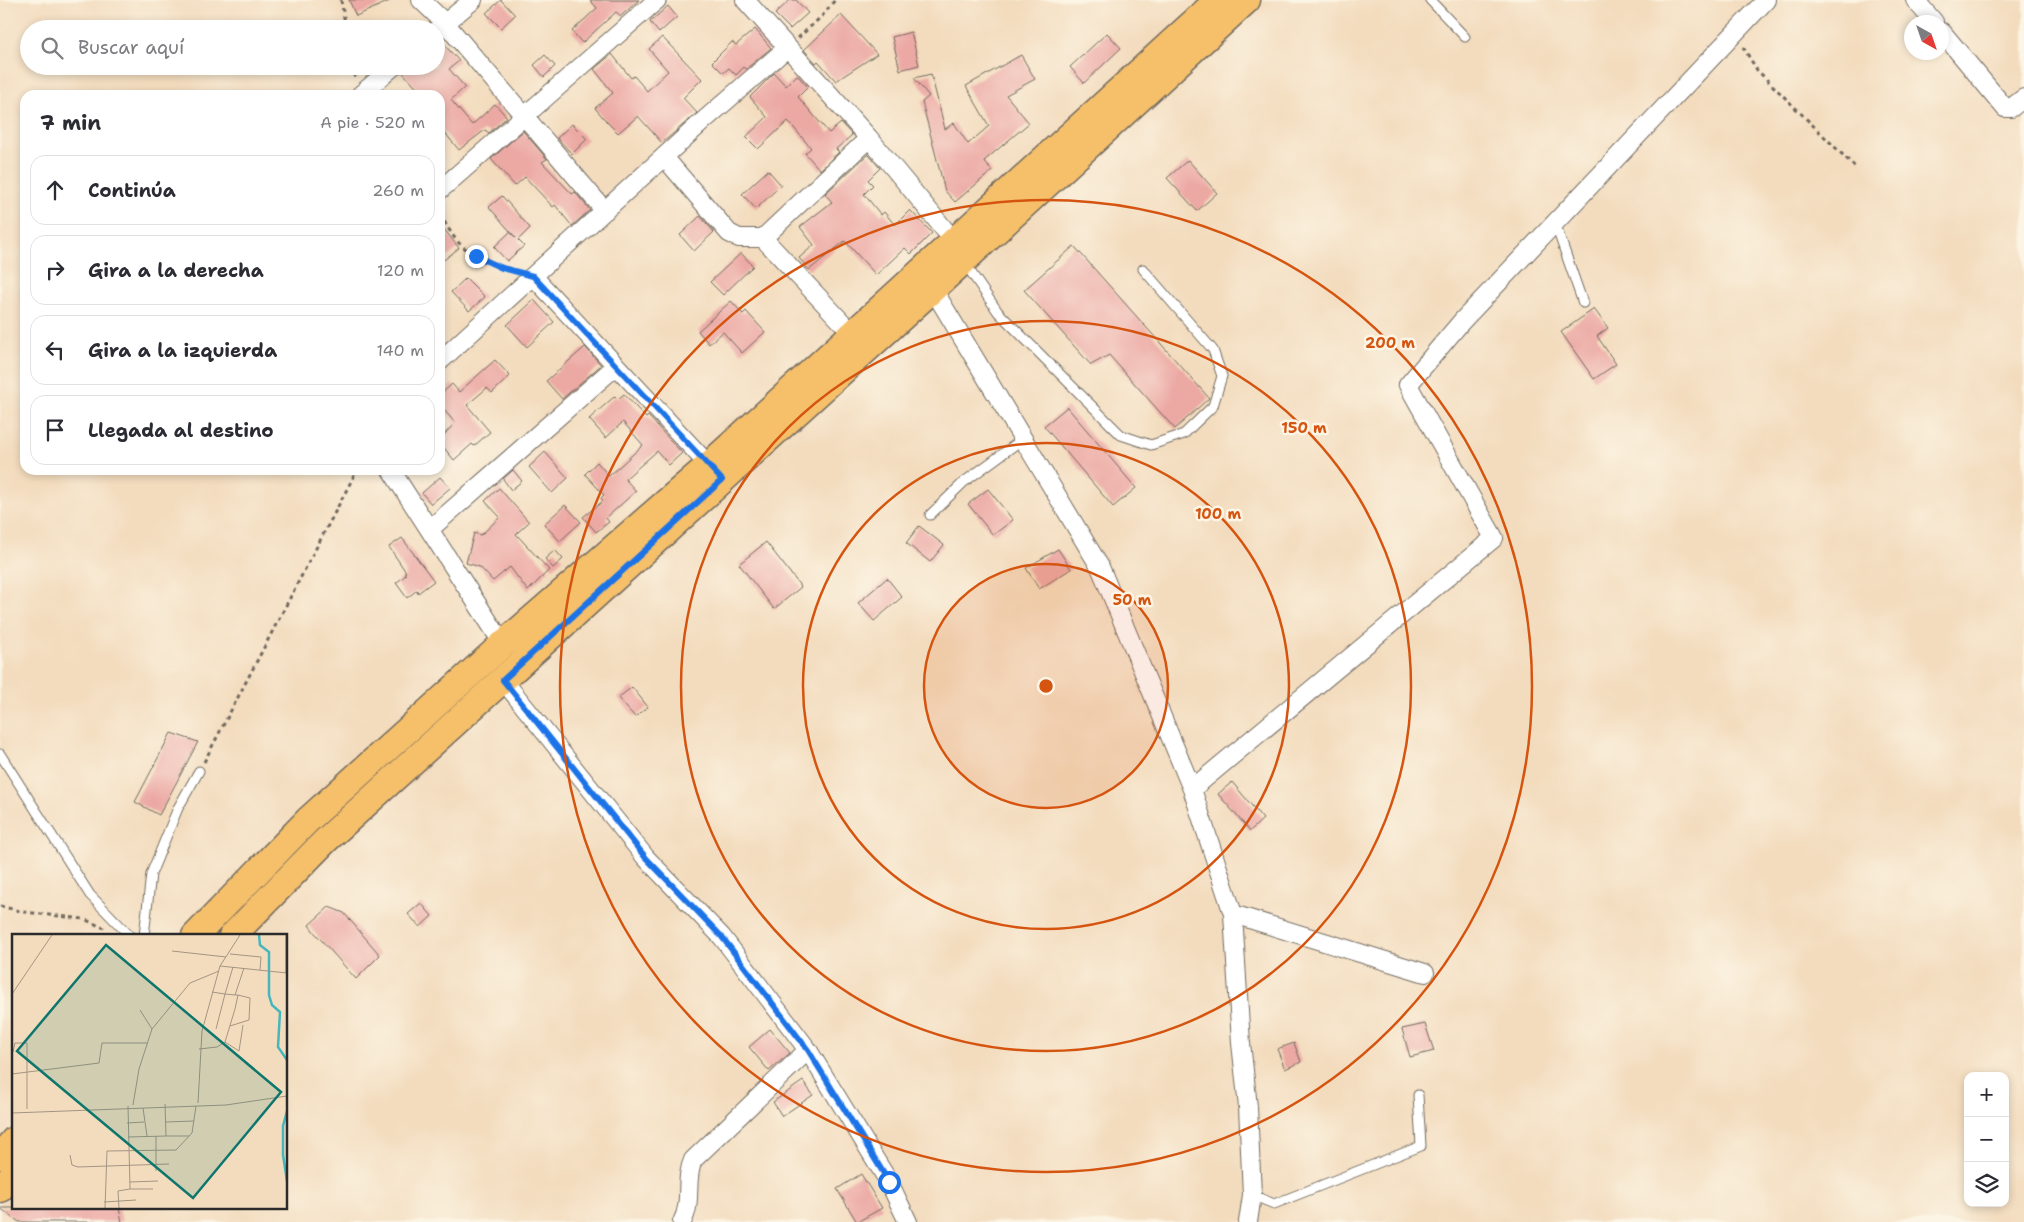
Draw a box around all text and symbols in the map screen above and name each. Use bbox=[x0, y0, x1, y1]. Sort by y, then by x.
north arrow bbox=[1904, 15, 1949, 60]
search box bbox=[20, 20, 445, 75]
icon: search bbox=[38, 34, 66, 62]
text: Buscar aquí bbox=[78, 35, 184, 60]
text: 7 min bbox=[40, 109, 101, 137]
text: A pie · 520 m bbox=[320, 112, 425, 133]
icon: ahead bbox=[41, 176, 69, 204]
text: Continúa bbox=[88, 178, 176, 203]
text: 260 m bbox=[372, 180, 424, 201]
route end bbox=[465, 245, 488, 268]
icon: right bbox=[41, 256, 69, 284]
text: Gira a la derecha bbox=[88, 258, 264, 283]
text: 120 m bbox=[377, 260, 424, 281]
text: 200 m bbox=[1365, 333, 1415, 353]
icon: left bbox=[41, 336, 69, 364]
text: Gira a la izquierda bbox=[88, 338, 277, 363]
text: 140 m bbox=[377, 340, 424, 361]
icon: arrive bbox=[41, 416, 69, 444]
text: Llegada al destino bbox=[88, 418, 274, 443]
text: 150 m bbox=[1281, 418, 1327, 438]
text: 100 m bbox=[1195, 504, 1241, 524]
text: 50 m bbox=[1113, 590, 1152, 610]
centre of rings bbox=[1037, 677, 1055, 695]
inset map bbox=[12, 934, 288, 1210]
map controls bbox=[1964, 1072, 2009, 1207]
button: + bbox=[1964, 1072, 2009, 1117]
button: − bbox=[1964, 1117, 2009, 1162]
button: layers bbox=[1964, 1162, 2009, 1207]
route start bbox=[878, 1171, 901, 1194]

